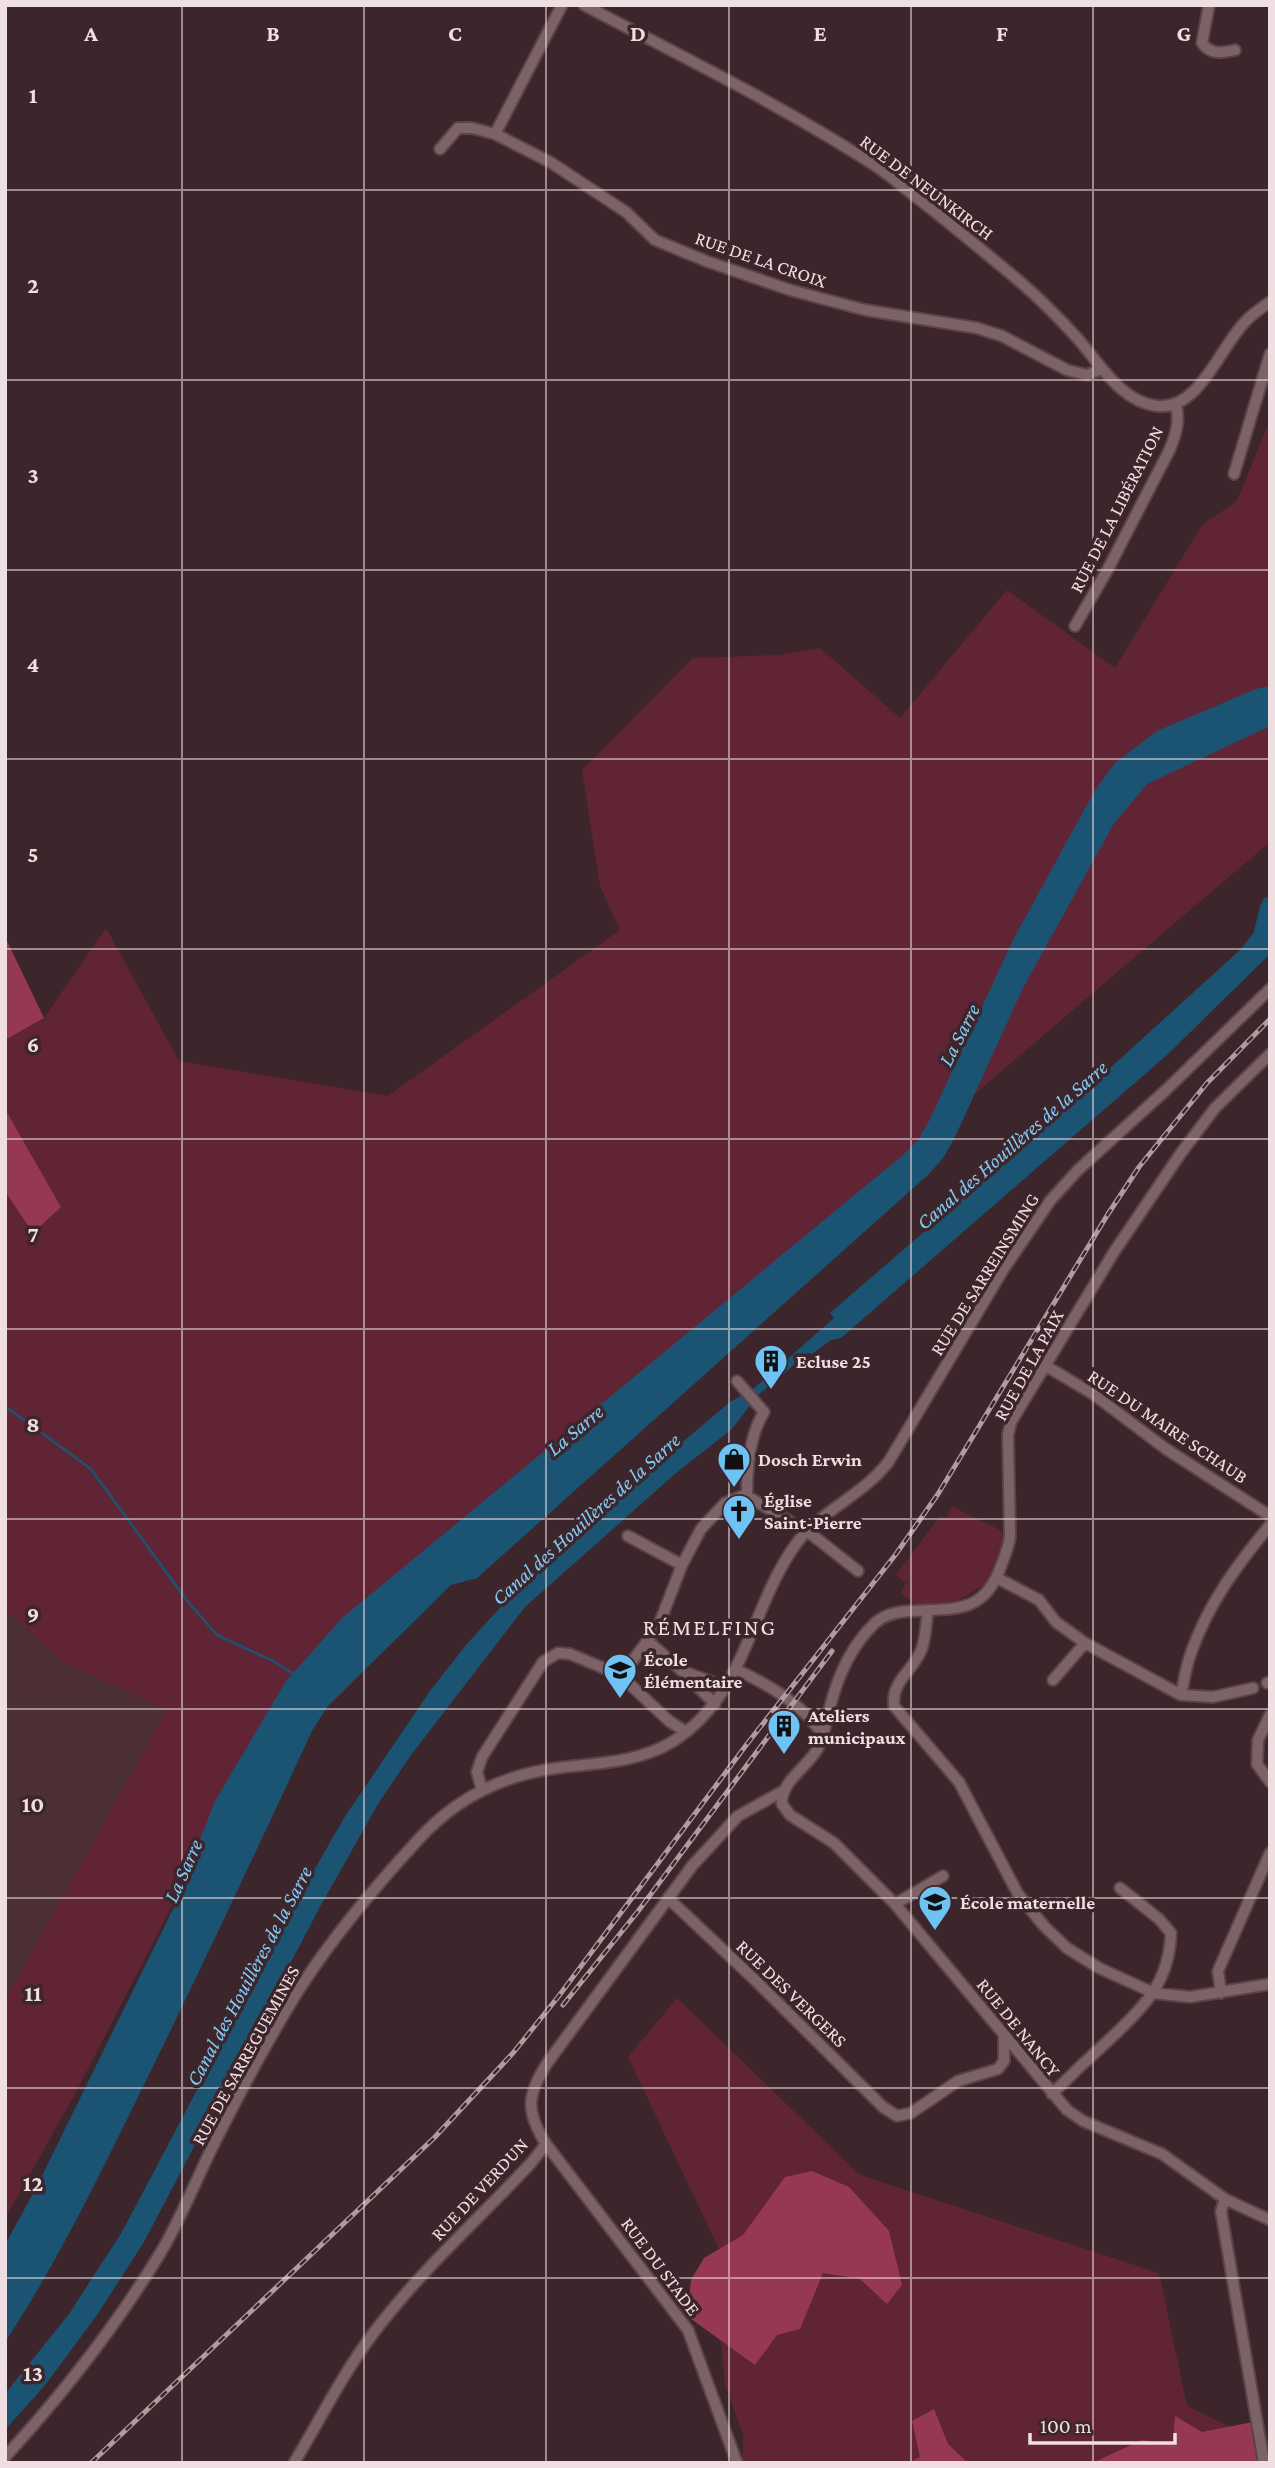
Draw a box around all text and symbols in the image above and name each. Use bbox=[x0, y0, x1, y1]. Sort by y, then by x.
text: A bbox=[83, 20, 98, 46]
text: B bbox=[266, 20, 280, 46]
text: C bbox=[448, 20, 462, 46]
text: D bbox=[630, 20, 646, 46]
text: E bbox=[813, 20, 827, 46]
text: F bbox=[996, 20, 1008, 46]
text: G bbox=[1177, 20, 1192, 46]
text: 1 bbox=[29, 82, 38, 108]
street label: RUE DE NEUNKIRCH bbox=[856, 131, 997, 244]
street label: RUE DE LA CROIX bbox=[692, 227, 830, 292]
text: 2 bbox=[27, 272, 39, 298]
street label: RUE DE LA LIBÉRATION bbox=[1065, 422, 1168, 596]
text: 3 bbox=[27, 462, 39, 488]
text: 4 bbox=[27, 651, 39, 677]
text: 5 bbox=[27, 841, 39, 867]
water label: La Sarre bbox=[933, 1000, 985, 1070]
text: 6 bbox=[27, 1031, 39, 1057]
water label: Canal des Houillères de la Sarre bbox=[912, 1055, 1112, 1234]
street label: RUE DE SARREINSMING bbox=[926, 1189, 1043, 1359]
text: 7 bbox=[27, 1221, 39, 1247]
street label: RUE DE LA PAIX bbox=[989, 1306, 1068, 1424]
building icon: Ecluse 25 bbox=[752, 1342, 790, 1391]
place label: Ecluse 25 bbox=[796, 1351, 871, 1372]
street label: RUE DU MAIRE SCHAUB bbox=[1084, 1365, 1251, 1488]
water label: La Sarre bbox=[542, 1399, 608, 1460]
text: 8 bbox=[26, 1411, 40, 1437]
water label: Canal des Houillères de la Sarre bbox=[487, 1428, 685, 1610]
shop icon: Dosch Erwin bbox=[715, 1440, 753, 1489]
place label: Dosch Erwin bbox=[758, 1449, 862, 1470]
place label: Église Saint-Pierre bbox=[764, 1490, 862, 1533]
church icon: Église Saint-Pierre bbox=[720, 1492, 758, 1541]
text: 9 bbox=[27, 1601, 39, 1627]
district label: RÉMELFING bbox=[643, 1614, 777, 1640]
place label: École Élémentaire bbox=[644, 1649, 743, 1692]
school or university icon: École Élémentaire bbox=[601, 1651, 639, 1700]
place label: Ateliers municipaux bbox=[807, 1705, 906, 1748]
building icon: Ateliers municipaux bbox=[765, 1707, 803, 1756]
text: 10 bbox=[22, 1791, 44, 1817]
water label: La Sarre bbox=[159, 1836, 207, 1906]
water label: Canal des Houillères de la Sarre bbox=[181, 1862, 317, 2090]
school or university icon: École maternelle bbox=[916, 1883, 954, 1932]
place label: École maternelle bbox=[960, 1892, 1095, 1913]
street label: RUE DES VERGERS bbox=[732, 1935, 851, 2051]
street label: RUE DE SARREGUEMINES bbox=[187, 1962, 304, 2149]
street label: RUE DE NANCY bbox=[973, 1974, 1065, 2081]
text: 11 bbox=[24, 1980, 42, 2006]
street label: RUE DE VERDUN bbox=[427, 2134, 532, 2245]
text: 12 bbox=[23, 2170, 43, 2196]
street label: RUE DU STADE bbox=[617, 2213, 704, 2319]
text: 13 bbox=[23, 2360, 43, 2386]
scale bar bbox=[1030, 2402, 1175, 2446]
text: 100 m bbox=[1040, 2414, 1092, 2438]

